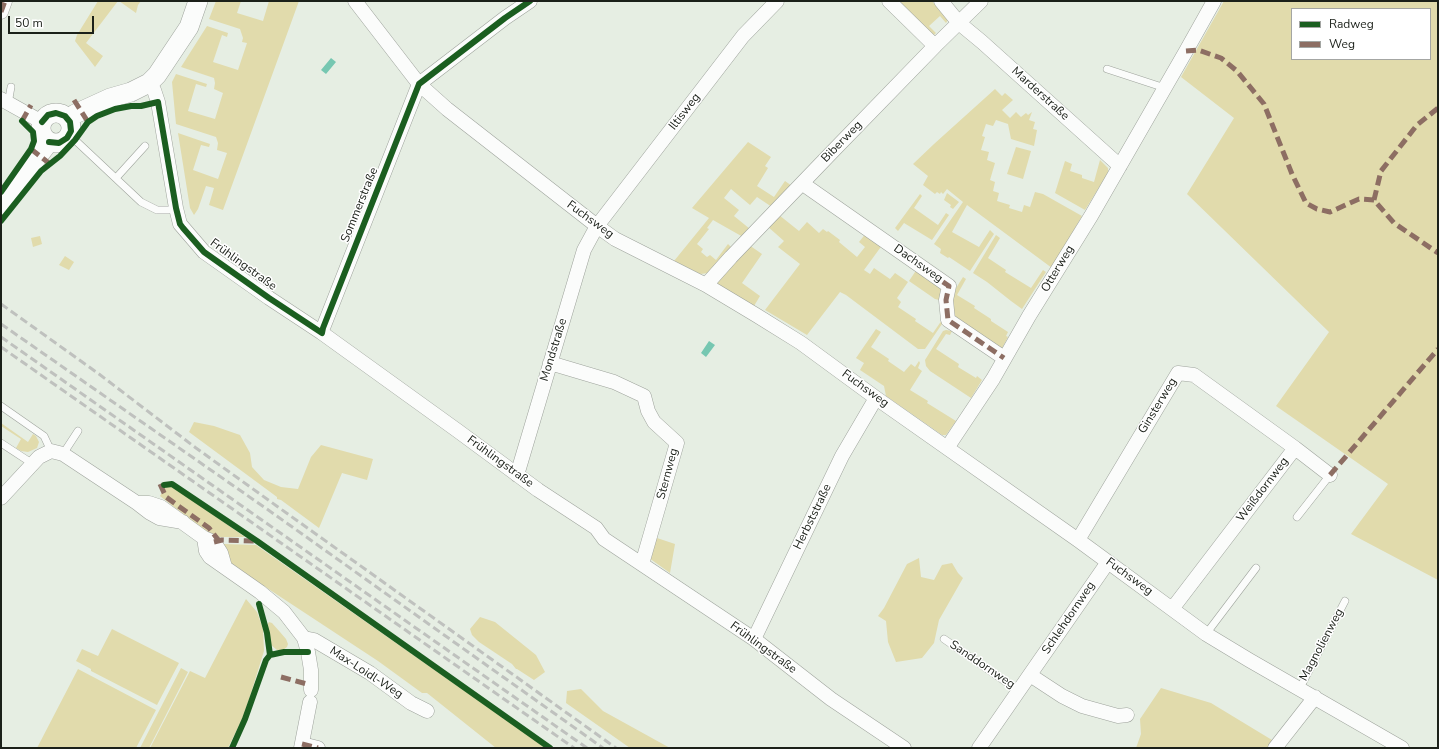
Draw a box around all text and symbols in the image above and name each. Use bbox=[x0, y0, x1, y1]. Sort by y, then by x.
scale bar bbox=[10, 8, 96, 34]
legend bbox=[1291, 8, 1431, 60]
text: 50 m bbox=[15, 15, 43, 31]
text: Radweg bbox=[1329, 16, 1374, 32]
text: Weg bbox=[1329, 36, 1355, 52]
street label: Marderstraße bbox=[1008, 64, 1072, 124]
street label: Iltisweg bbox=[666, 91, 704, 133]
street label: Biberweg bbox=[819, 118, 865, 166]
street label: Sommerstraße bbox=[338, 165, 382, 245]
street label: Fuchsweg bbox=[564, 198, 616, 242]
street label: Frühlingstraße bbox=[207, 236, 279, 294]
street label: Dachsweg bbox=[891, 242, 945, 286]
street label: Otterweg bbox=[1038, 243, 1078, 295]
street label: Mondstraße bbox=[538, 317, 570, 383]
street label: Fuchsweg bbox=[839, 367, 891, 411]
street label: Ginsterweg bbox=[1136, 375, 1180, 437]
street label: Frühlingstraße bbox=[464, 433, 536, 491]
street label: Sternweg bbox=[654, 447, 682, 501]
street label: Weißdornweg bbox=[1234, 455, 1292, 525]
street label: Herbststraße bbox=[791, 482, 835, 552]
street label: Fuchsweg bbox=[1103, 555, 1155, 599]
street label: Schlehdornweg bbox=[1039, 579, 1099, 657]
street label: Magnolienweg bbox=[1297, 606, 1347, 684]
street label: Frühlingstraße bbox=[727, 619, 799, 677]
street label: Sanddornweg bbox=[947, 638, 1017, 692]
street label: Max-Loidl-Weg bbox=[327, 644, 405, 702]

